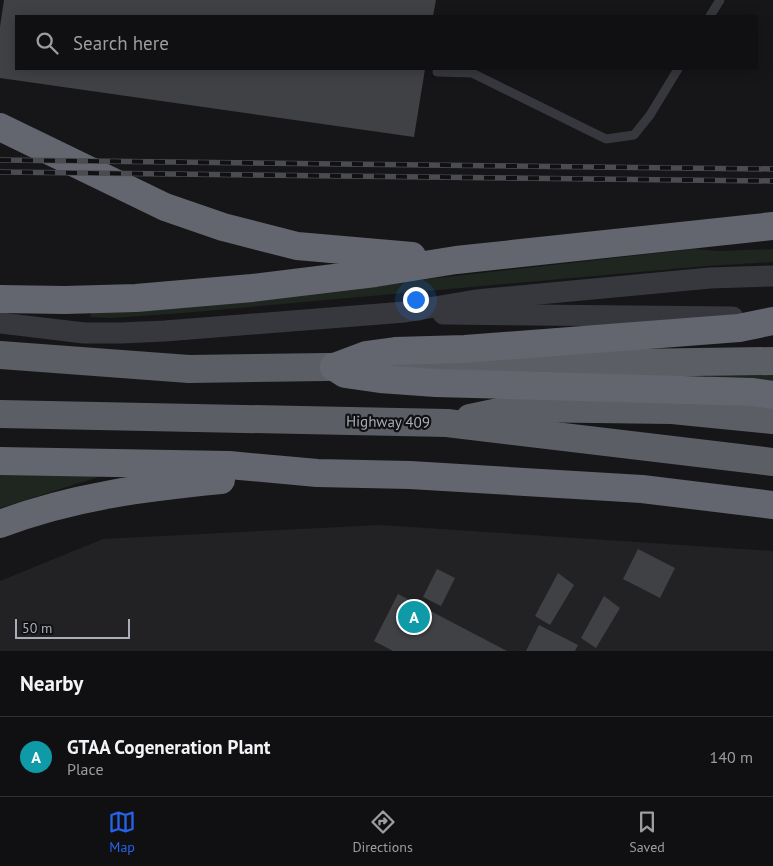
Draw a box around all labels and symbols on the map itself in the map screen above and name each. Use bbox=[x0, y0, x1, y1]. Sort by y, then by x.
your location bbox=[403, 287, 429, 313]
street label: Highway 409 bbox=[346, 411, 430, 432]
pin: A bbox=[398, 598, 430, 636]
scale bar bbox=[15, 616, 130, 639]

